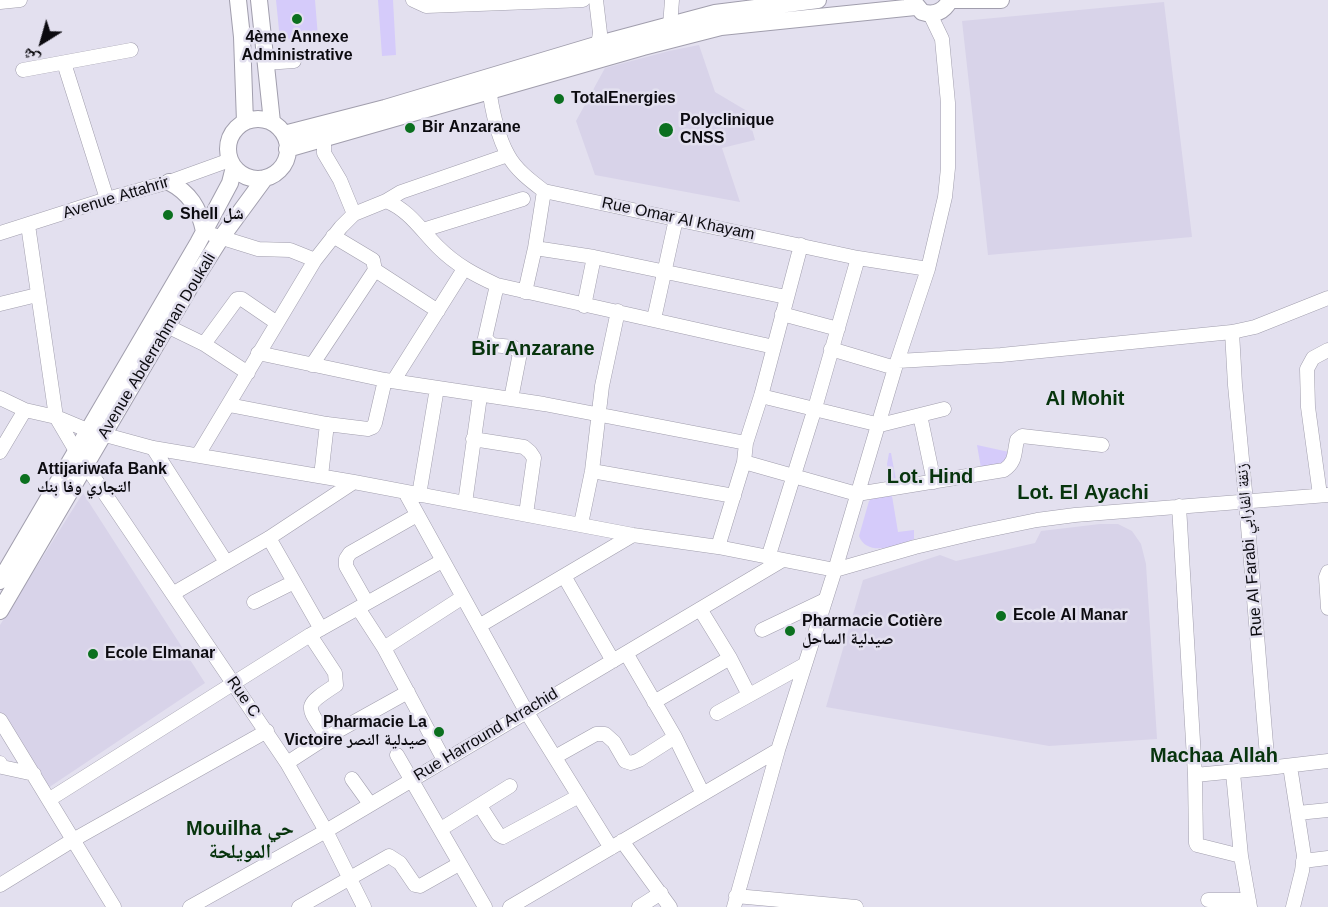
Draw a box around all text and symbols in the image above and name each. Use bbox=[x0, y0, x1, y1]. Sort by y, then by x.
north arrow bbox=[12, 12, 72, 72]
marker: 4ème Annexe Administrative bbox=[290, 12, 304, 26]
place label: 4ème Annexe Administrative bbox=[241, 28, 353, 66]
text: ش bbox=[19, 45, 43, 69]
place label: TotalEnergies bbox=[571, 89, 676, 109]
marker: TotalEnergies bbox=[552, 92, 566, 106]
place label: Polyclinique CNSS bbox=[680, 111, 774, 149]
place label: Bir Anzarane bbox=[422, 118, 521, 138]
marker: Bir Anzarane bbox=[403, 121, 417, 135]
marker: Polyclinique CNSS bbox=[657, 121, 675, 139]
street label: Avenue Attahrir bbox=[61, 173, 171, 223]
street label: Rue Omar Al Khayam bbox=[600, 193, 756, 245]
place label: Shell شل bbox=[180, 205, 244, 225]
marker: Shell شل bbox=[161, 208, 175, 222]
street label: Avenue Abderrahman Doukali bbox=[94, 250, 220, 442]
district label: Bir Anzarane bbox=[471, 337, 595, 361]
district label: Al Mohit bbox=[1046, 387, 1124, 411]
place label: Attijariwafa Bank التجاري وفا بنك bbox=[37, 460, 167, 498]
street label: Rue Al Farabi زنقة الفارابي bbox=[1233, 463, 1267, 637]
district label: Lot. Hind bbox=[887, 465, 973, 489]
marker: Attijariwafa Bank التجاري وفا بنك bbox=[18, 472, 32, 486]
district label: Lot. El Ayachi bbox=[1017, 481, 1149, 505]
place label: Ecole Al Manar bbox=[1013, 606, 1128, 626]
marker: Ecole Al Manar bbox=[994, 609, 1008, 623]
place label: Pharmacie Cotière صيدلية الساحل bbox=[802, 612, 943, 650]
marker: Pharmacie Cotière صيدلية الساحل bbox=[783, 624, 797, 638]
place label: Ecole Elmanar bbox=[105, 644, 215, 664]
marker: Ecole Elmanar bbox=[86, 647, 100, 661]
street label: Rue C bbox=[222, 673, 264, 721]
street label: Rue Harround Arrachid bbox=[411, 684, 561, 786]
place label: Pharmacie La Victoire صيدلية النصر bbox=[284, 713, 427, 751]
marker: Pharmacie La Victoire صيدلية النصر bbox=[432, 725, 446, 739]
district label: Machaa Allah bbox=[1150, 744, 1278, 768]
district label: Mouilha حي المويلحة bbox=[186, 817, 294, 864]

